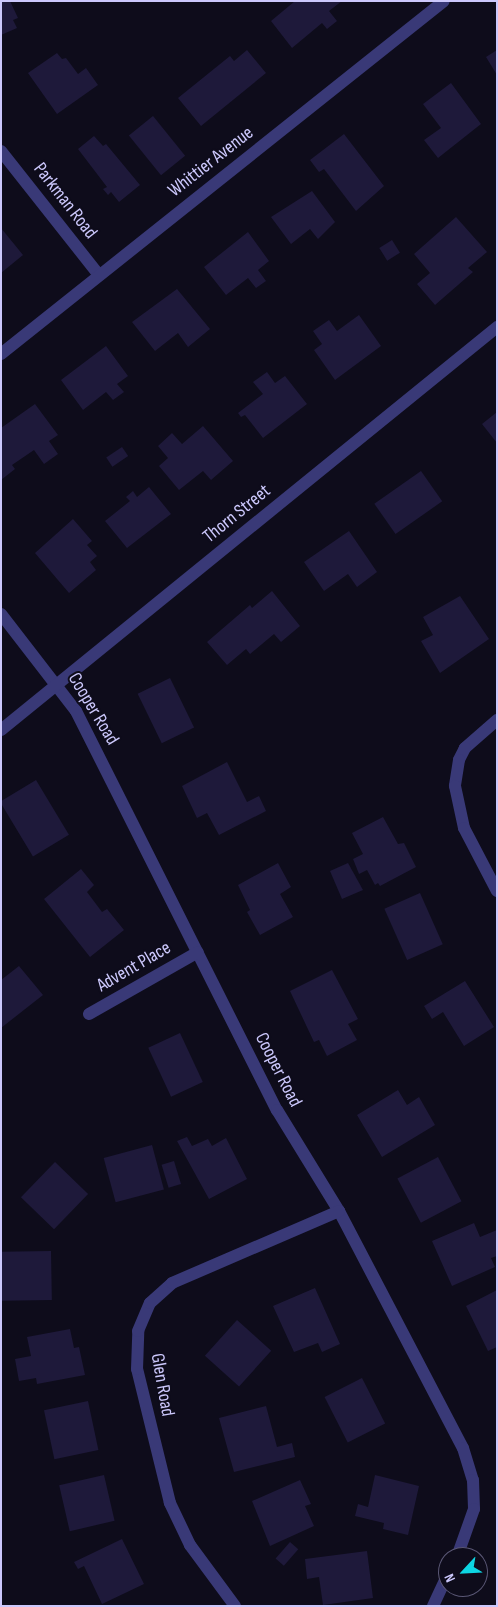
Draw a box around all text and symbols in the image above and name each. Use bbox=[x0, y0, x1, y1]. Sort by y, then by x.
street label: Whittier Avenue bbox=[164, 122, 258, 202]
street label: Parkman Road bbox=[28, 158, 102, 244]
street label: Thorn Street bbox=[199, 480, 275, 548]
street label: Cooper Road bbox=[63, 669, 123, 749]
street label: Advent Place bbox=[93, 937, 175, 997]
street label: Cooper Road bbox=[250, 1029, 306, 1111]
street label: Glen Road bbox=[145, 1352, 179, 1418]
north arrow bbox=[438, 1547, 488, 1597]
text: N bbox=[441, 1571, 459, 1585]

